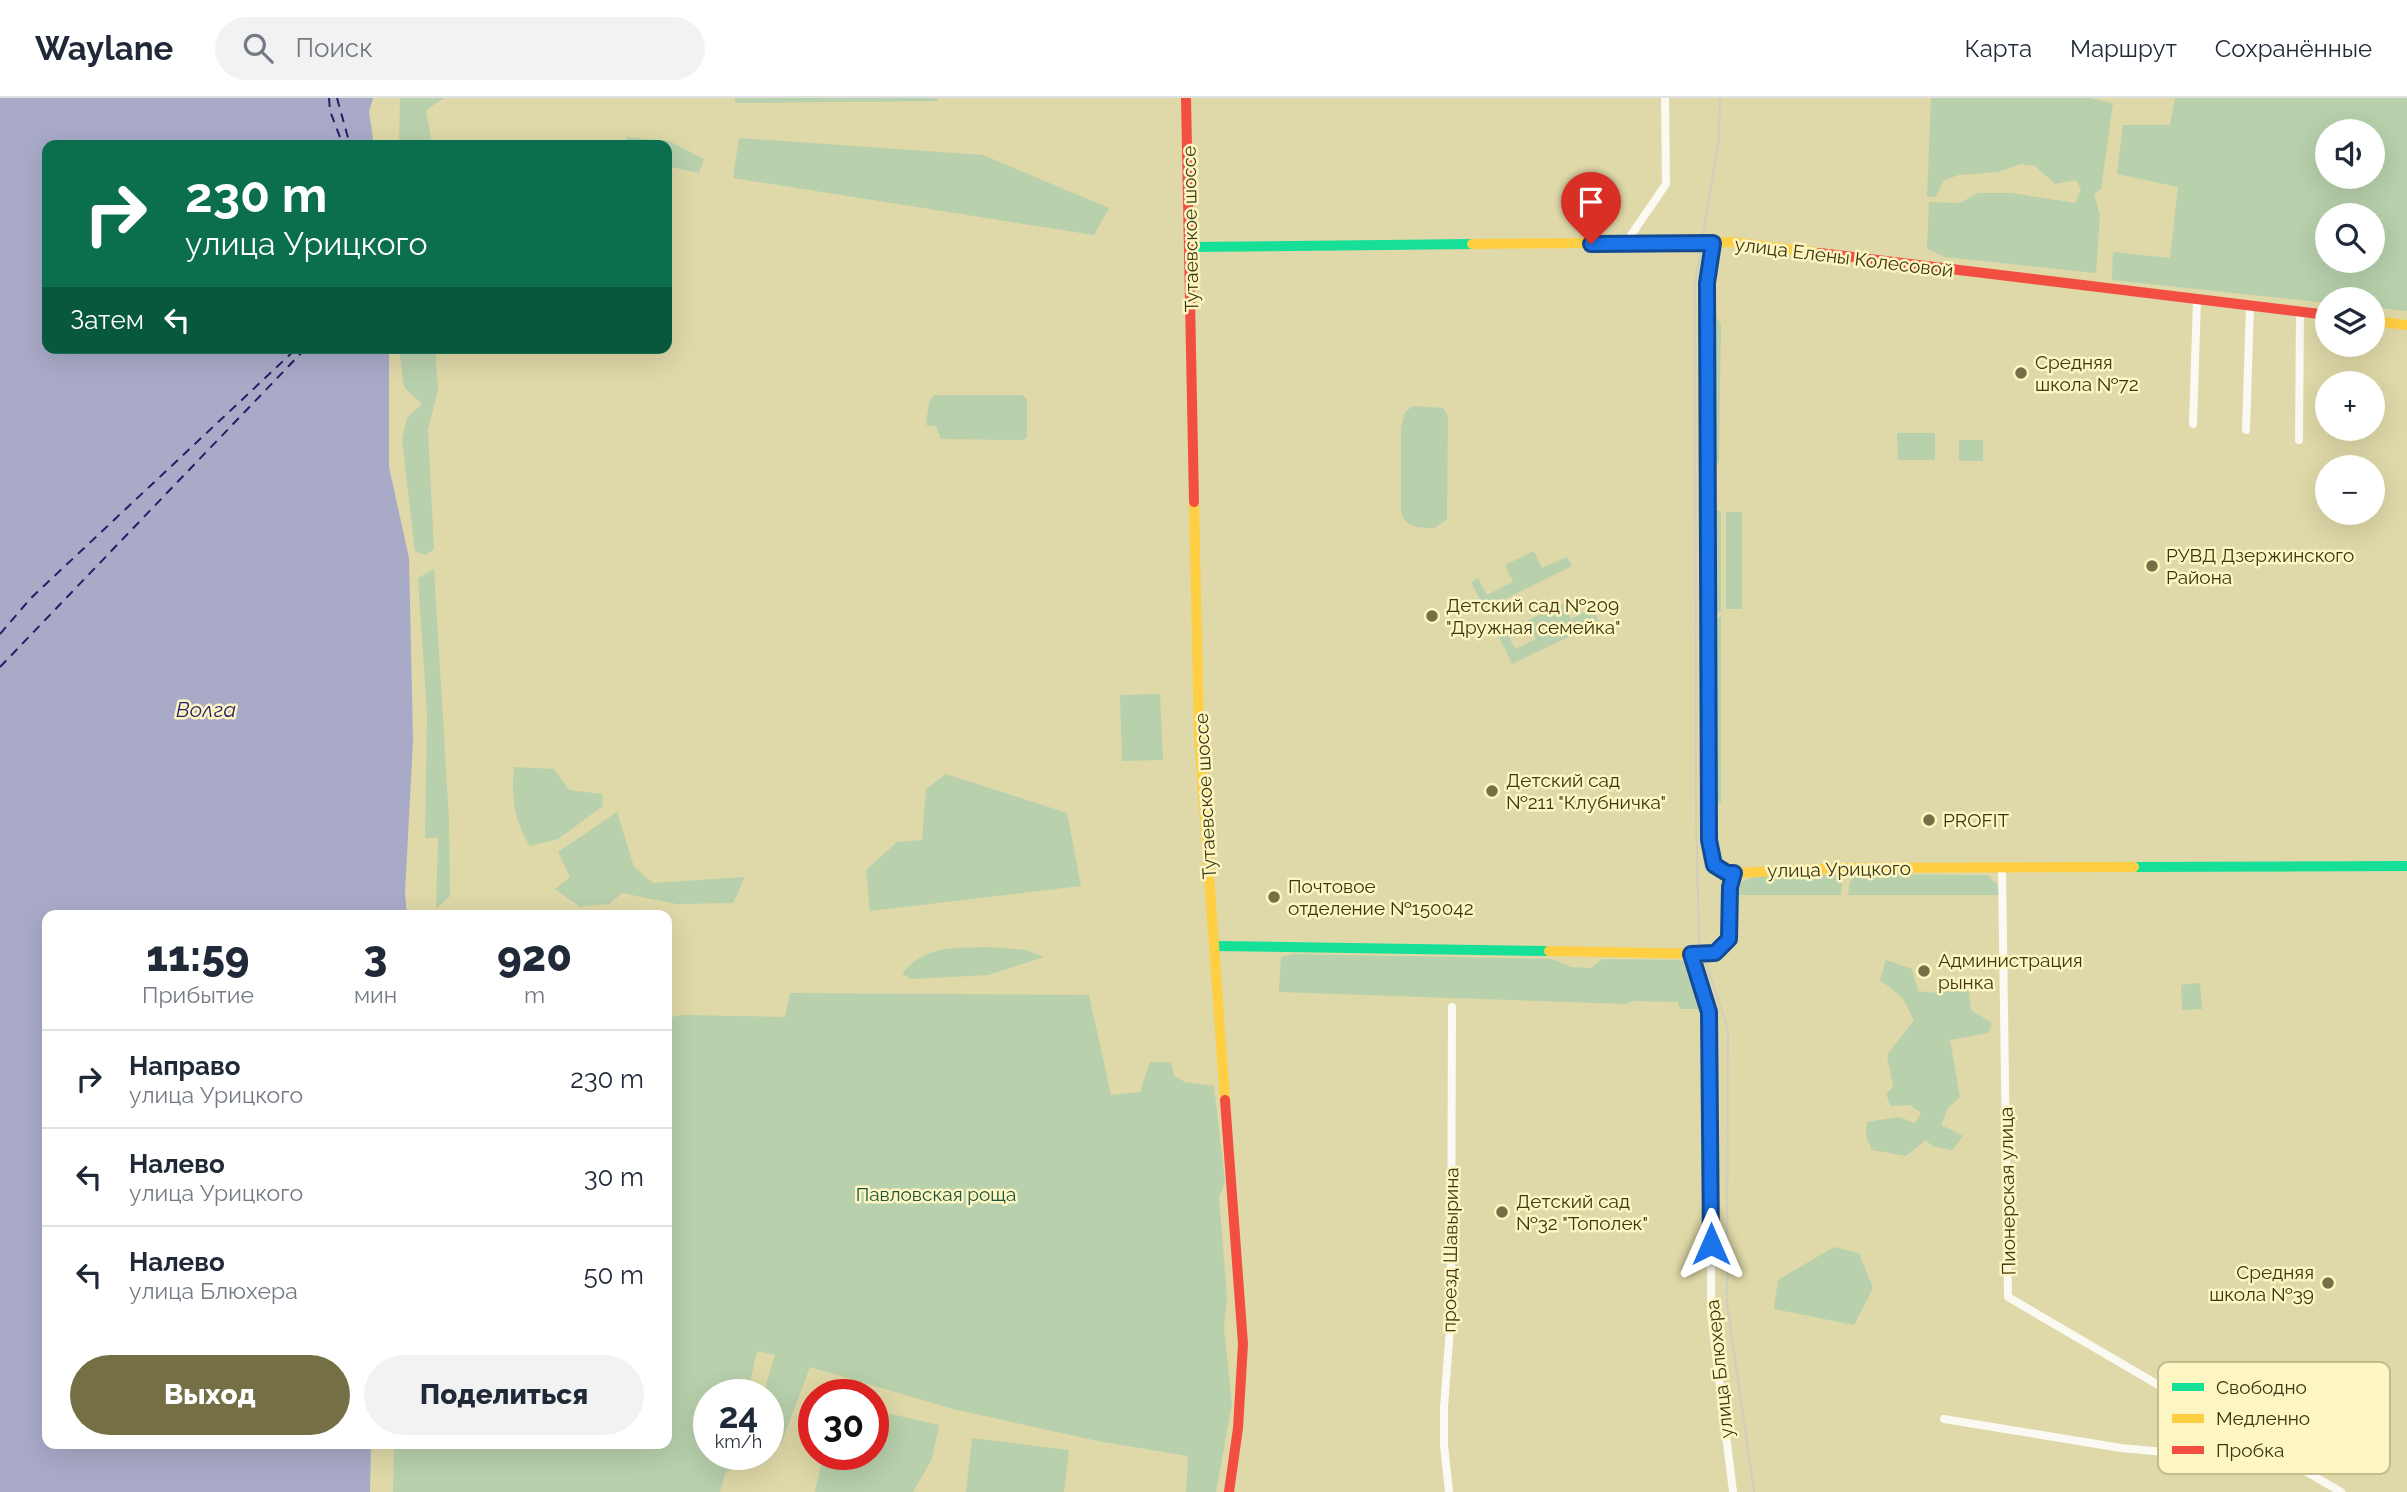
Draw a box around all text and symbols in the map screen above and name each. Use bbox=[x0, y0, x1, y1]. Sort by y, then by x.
search box bbox=[215, 17, 705, 80]
text: Waylane bbox=[35, 29, 173, 68]
icon: search bbox=[239, 29, 277, 67]
text: Поиск bbox=[295, 33, 373, 63]
text: Карта bbox=[1964, 34, 2032, 63]
text: Маршрут bbox=[2070, 34, 2177, 63]
text: Сохранённые bbox=[2215, 34, 2372, 63]
map controls bbox=[2315, 119, 2385, 525]
button: sound bbox=[2315, 119, 2385, 189]
street label: Тутаевское шоссе bbox=[1178, 146, 1202, 312]
text: 230 m bbox=[185, 166, 327, 223]
icon: right bbox=[70, 168, 161, 259]
pin bbox=[1561, 172, 1621, 244]
icon: arrive bbox=[1572, 183, 1610, 221]
button: search bbox=[2315, 203, 2385, 273]
text: улица Урицкого bbox=[185, 225, 428, 262]
street label: улица Елены Колесовой bbox=[1733, 233, 1955, 281]
button: layers bbox=[2315, 287, 2385, 357]
icon: left bbox=[158, 301, 196, 339]
text: Затем bbox=[70, 305, 144, 335]
place label: Средняя школа №72 bbox=[2035, 351, 2139, 395]
marker: Средняя школа №72 bbox=[2013, 365, 2029, 381]
button: + bbox=[2315, 371, 2385, 441]
button: − bbox=[2315, 455, 2385, 525]
place label: РУВД Дзержинского Района bbox=[2166, 544, 2354, 588]
marker: РУВД Дзержинского Района bbox=[2144, 558, 2160, 574]
place label: Детский сад №209 "Дружная семейка" bbox=[1446, 594, 1620, 638]
marker: Детский сад №209 "Дружная семейка" bbox=[1424, 608, 1440, 624]
water label: Волга bbox=[176, 697, 236, 722]
street label: Тутаевское шоссе bbox=[1190, 712, 1220, 880]
place label: Детский сад №211 "Клубничка" bbox=[1506, 769, 1666, 813]
marker: Детский сад №211 "Клубничка" bbox=[1484, 783, 1500, 799]
place label: PROFIT bbox=[1943, 809, 2009, 831]
marker: PROFIT bbox=[1921, 812, 1937, 828]
street label: улица Урицкого bbox=[1767, 857, 1911, 881]
place label: Почтовое отделение №150042 bbox=[1288, 875, 1474, 919]
marker: Почтовое отделение №150042 bbox=[1266, 889, 1282, 905]
text: 11:59 bbox=[146, 932, 250, 981]
text: 3 bbox=[364, 932, 387, 981]
text: 920 bbox=[497, 932, 572, 981]
place label: Администрация рынка bbox=[1938, 949, 2083, 993]
marker: Администрация рынка bbox=[1916, 963, 1932, 979]
text: Прибытие bbox=[142, 981, 254, 1008]
text: мин bbox=[354, 981, 397, 1008]
text: m bbox=[524, 981, 545, 1008]
text: Направо bbox=[129, 1051, 240, 1081]
icon: right bbox=[70, 1060, 108, 1098]
text: 230 m bbox=[570, 1064, 644, 1094]
text: улица Урицкого bbox=[129, 1081, 303, 1108]
street label: Пионерская улица bbox=[1995, 1106, 2019, 1276]
text: Налево bbox=[129, 1149, 225, 1179]
icon: left bbox=[70, 1158, 108, 1196]
text: 30 m bbox=[584, 1162, 644, 1192]
street label: проезд Шавырина bbox=[1438, 1167, 1462, 1333]
text: улица Урицкого bbox=[129, 1179, 303, 1206]
park label: Павловская роща bbox=[856, 1183, 1016, 1205]
place label: Детский сад №32 "Тополек" bbox=[1516, 1190, 1648, 1234]
marker: Детский сад №32 "Тополек" bbox=[1494, 1204, 1510, 1220]
position arrow bbox=[1674, 1207, 1748, 1281]
text: Налево bbox=[129, 1247, 225, 1277]
icon: left bbox=[70, 1256, 108, 1294]
text: 50 m bbox=[583, 1260, 644, 1290]
place label: Средняя школа №39 bbox=[2209, 1261, 2314, 1305]
marker: Средняя школа №39 bbox=[2320, 1275, 2336, 1291]
text: улица Блюхера bbox=[129, 1277, 298, 1304]
street label: улица Блюхера bbox=[1701, 1299, 1737, 1439]
button: Выход bbox=[70, 1355, 350, 1435]
button: Поделиться bbox=[364, 1355, 644, 1435]
legend bbox=[2158, 1362, 2390, 1474]
text: Свободно bbox=[2216, 1376, 2307, 1398]
speed limit sign: 30 bbox=[798, 1379, 889, 1470]
text: 24 bbox=[719, 1395, 758, 1436]
text: Медленно bbox=[2216, 1407, 2310, 1429]
text: km/h bbox=[715, 1431, 762, 1452]
text: Пробка bbox=[2216, 1439, 2284, 1461]

